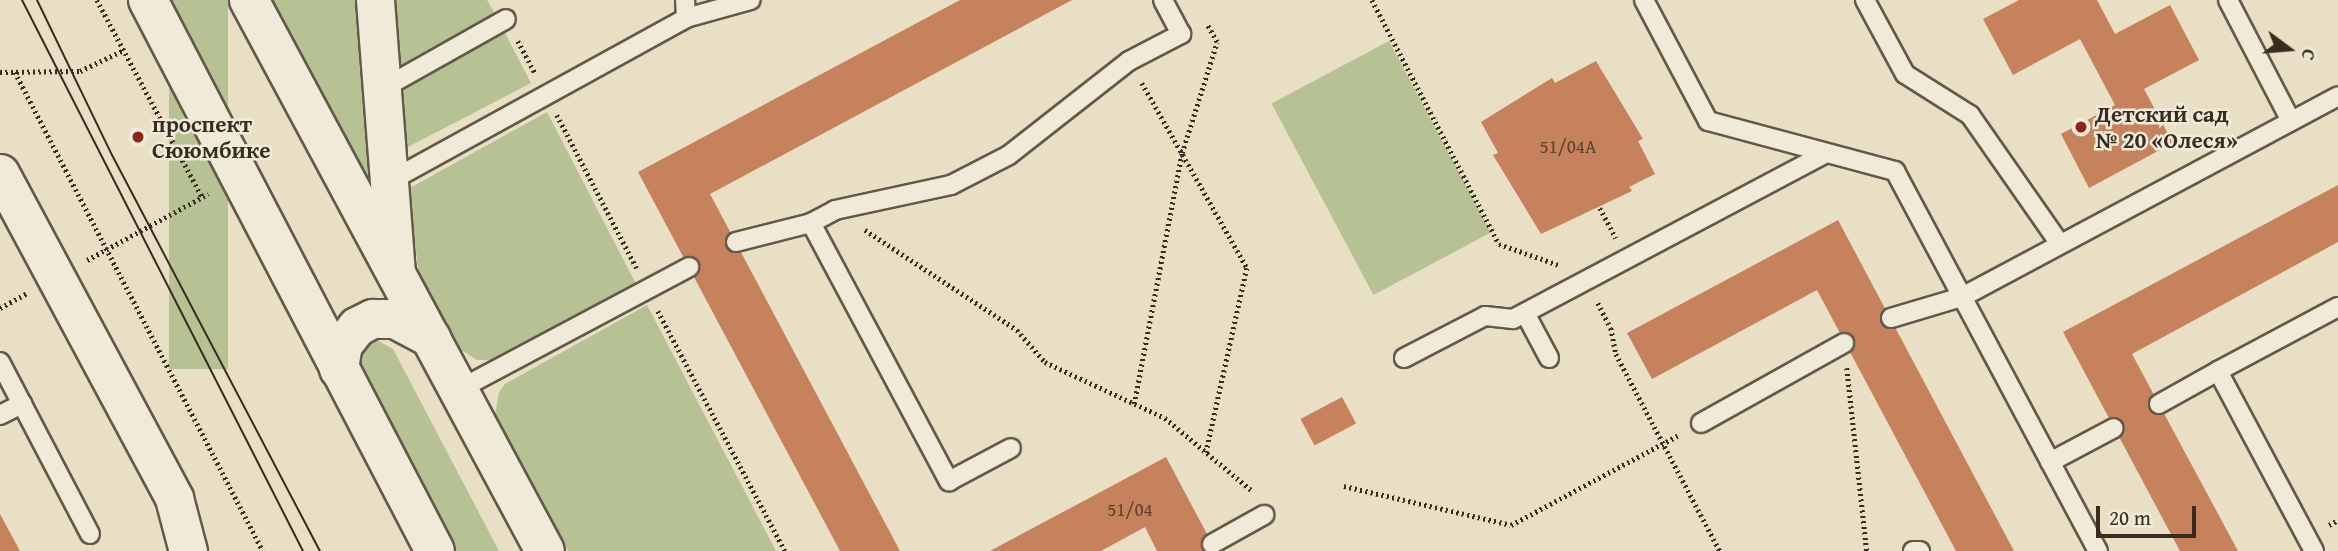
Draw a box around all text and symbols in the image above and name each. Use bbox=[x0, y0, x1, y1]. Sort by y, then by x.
north arrow bbox=[2254, 14, 2324, 84]
text: С bbox=[2294, 46, 2324, 64]
place label: Детский сад № 20 «Олеся» bbox=[2095, 100, 2238, 154]
place label: проспект Сююмбике bbox=[152, 110, 270, 164]
marker: Детский сад № 20 «Олеся» bbox=[2073, 119, 2089, 135]
marker: проспект Сююмбике bbox=[130, 129, 146, 145]
house number: 51/04А bbox=[1539, 136, 1597, 158]
scale bar bbox=[2100, 491, 2200, 536]
house number: 51/04 bbox=[1107, 499, 1153, 521]
text: 20 m bbox=[2109, 502, 2151, 533]

